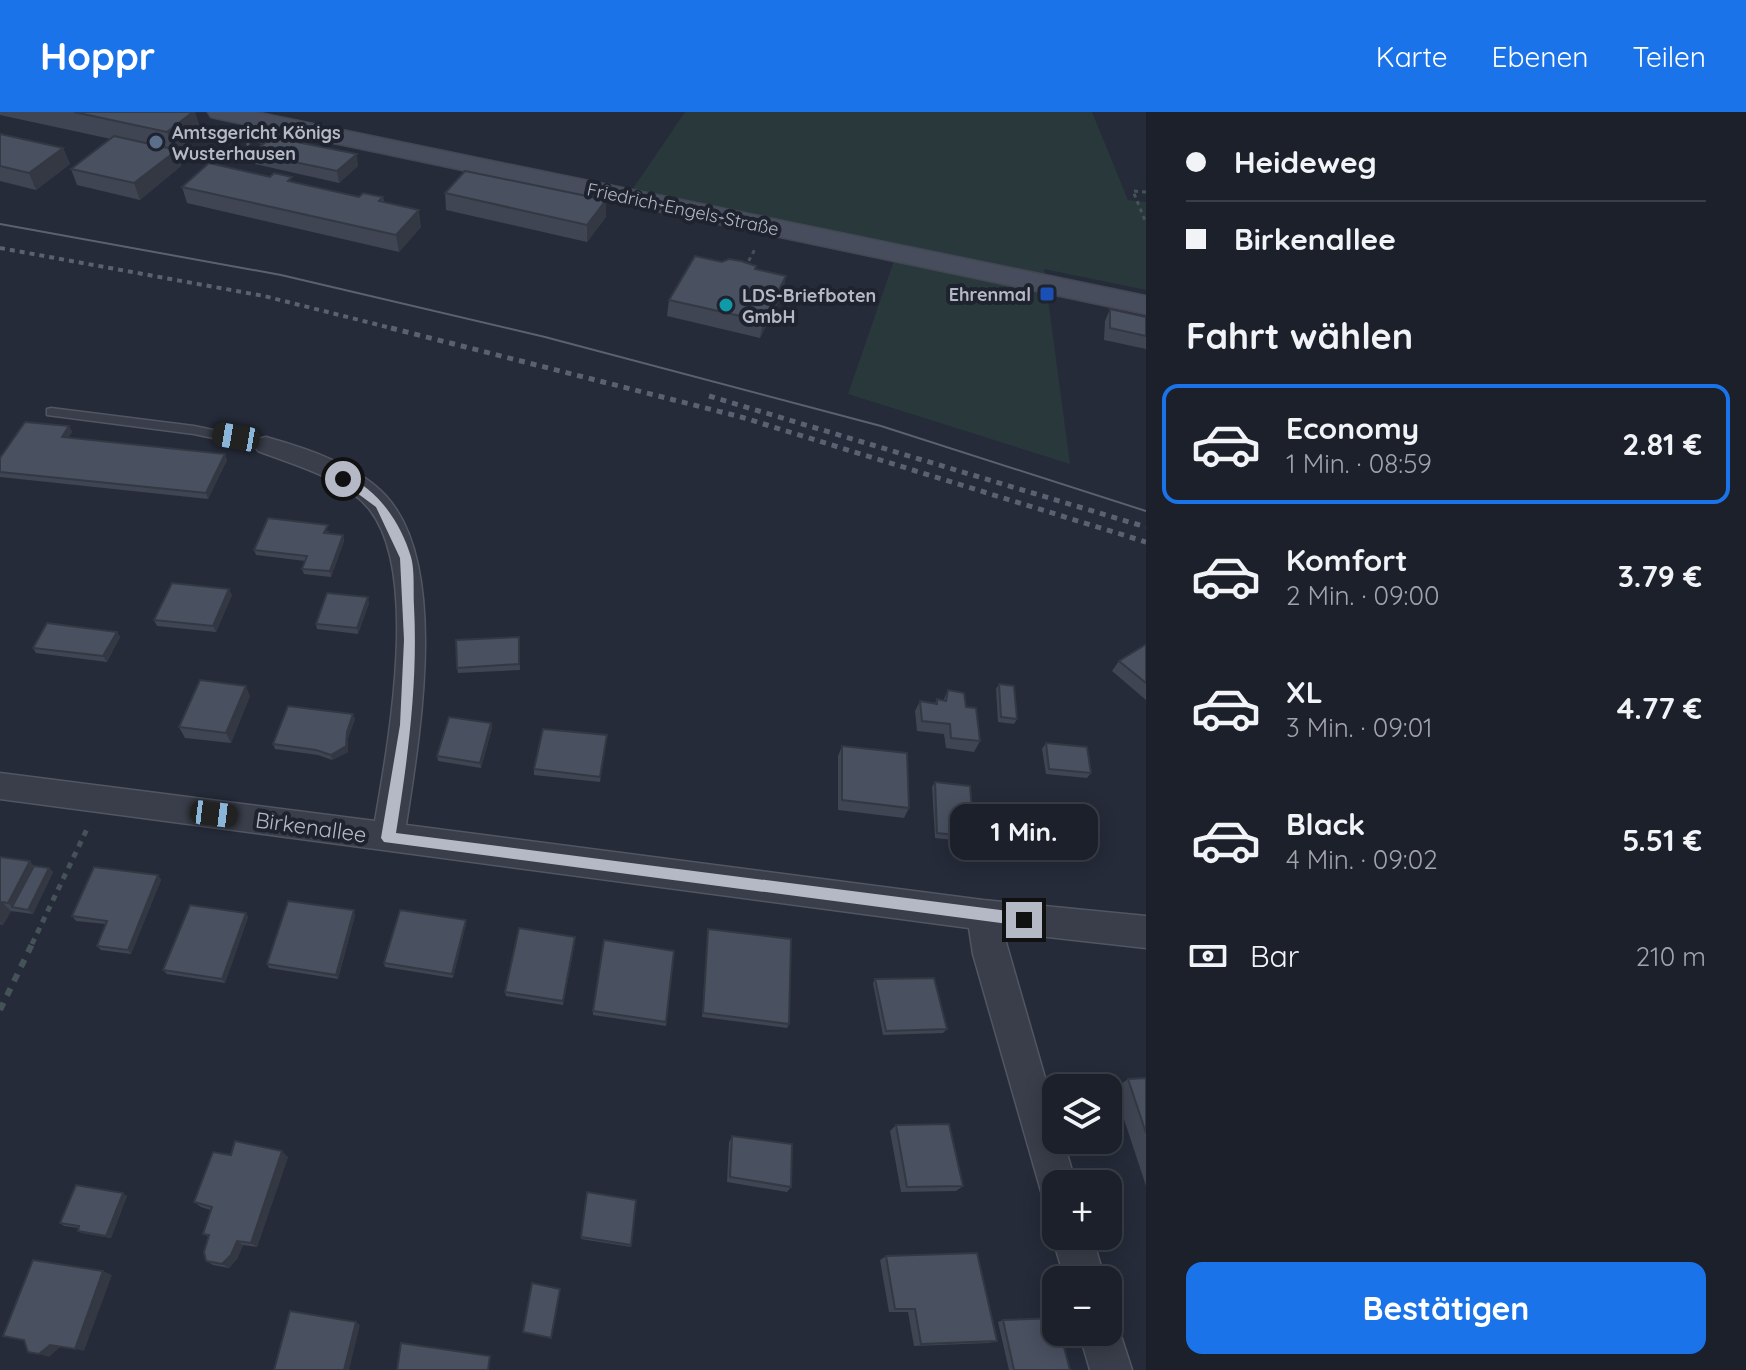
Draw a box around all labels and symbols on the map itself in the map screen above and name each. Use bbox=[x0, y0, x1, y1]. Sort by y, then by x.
place label: Amtsgericht Königs Wusterhausen bbox=[172, 121, 341, 165]
marker: Amtsgericht Königs Wusterhausen bbox=[147, 133, 165, 151]
street label: Friedrich-Engels-Straße bbox=[585, 177, 781, 241]
place label: Ehrenmal bbox=[949, 283, 1031, 306]
place label: LDS-Briefboten GmbH bbox=[742, 284, 876, 328]
marker: Ehrenmal bbox=[1038, 285, 1056, 303]
marker: LDS-Briefboten GmbH bbox=[717, 296, 735, 314]
car bbox=[210, 421, 262, 453]
route start bbox=[325, 461, 361, 497]
car bbox=[189, 799, 239, 829]
callout: 1 Min. bbox=[950, 804, 1098, 860]
street label: Birkenallee bbox=[254, 805, 368, 849]
route end bbox=[1006, 902, 1042, 938]

